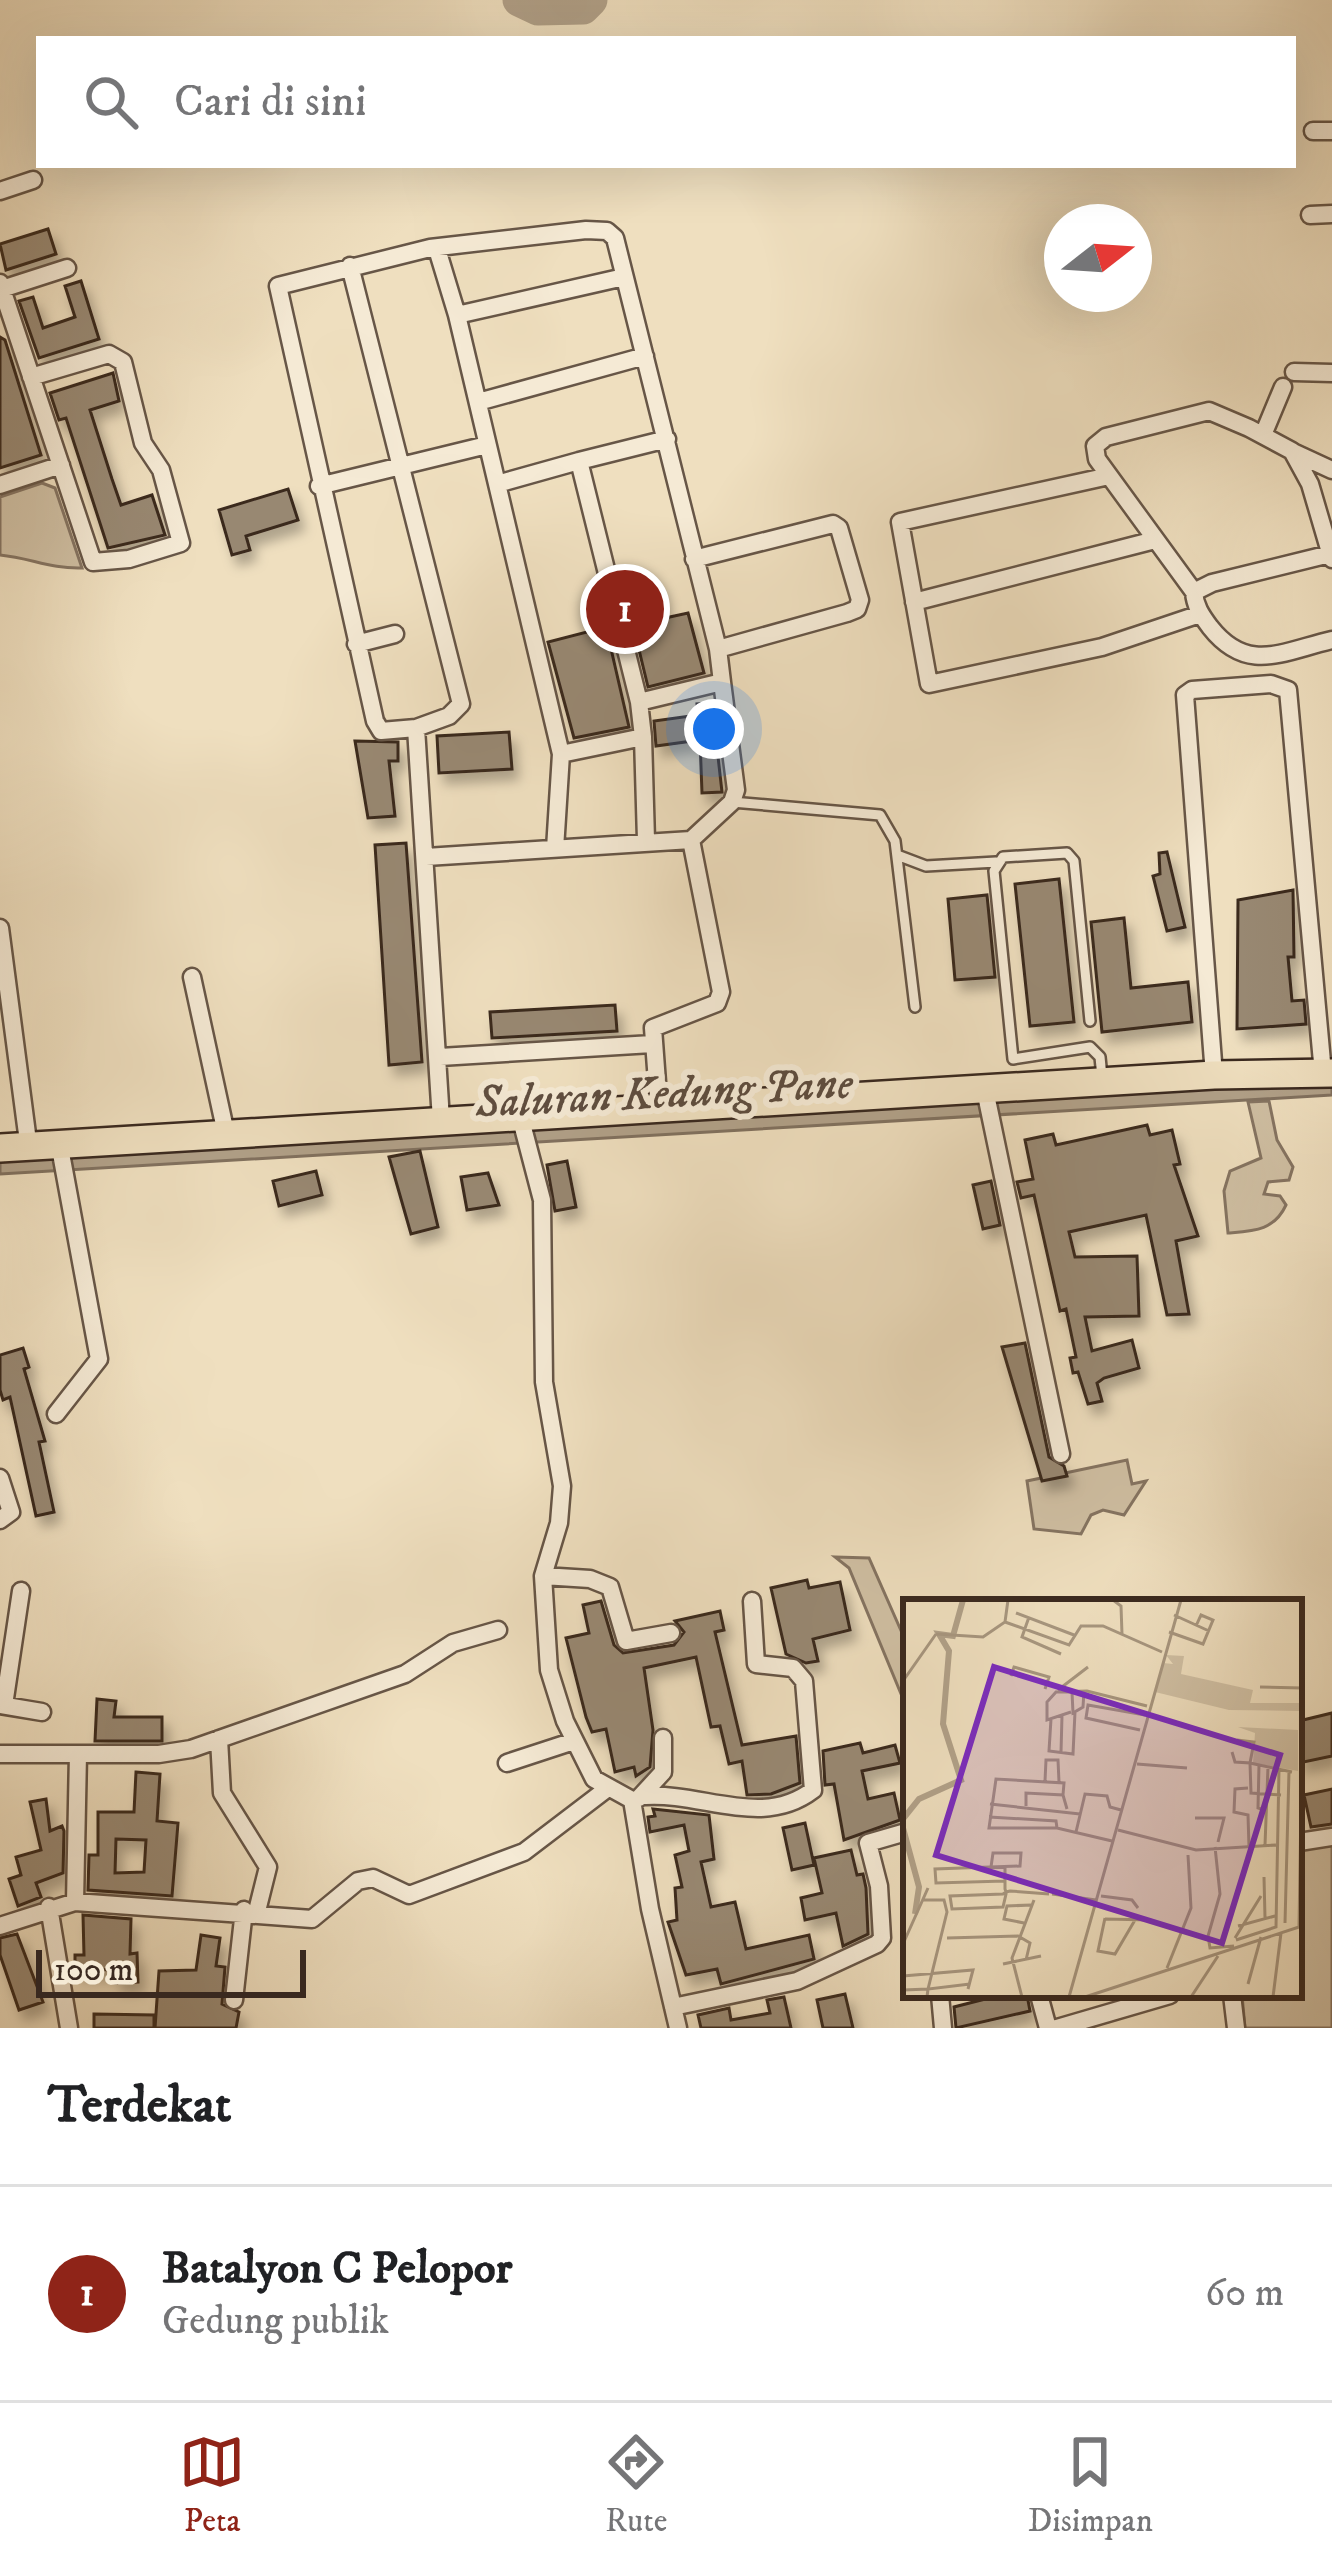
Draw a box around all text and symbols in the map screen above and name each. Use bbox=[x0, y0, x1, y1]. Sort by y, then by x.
search box bbox=[36, 36, 1296, 168]
icon: search bbox=[78, 69, 144, 135]
text: Cari di sini bbox=[174, 74, 366, 130]
north arrow bbox=[1044, 204, 1152, 312]
pin: 1 bbox=[586, 564, 664, 654]
your location bbox=[684, 699, 744, 759]
water label: Saluran Kedung Pane bbox=[473, 1056, 856, 1132]
inset map bbox=[903, 1599, 1302, 1998]
scale bar bbox=[36, 1944, 306, 1997]
text: 100 m bbox=[54, 1950, 133, 1991]
text: Terdekat bbox=[48, 2074, 231, 2138]
text: Batalyon C Pelopor bbox=[162, 2241, 512, 2297]
text: 1 bbox=[80, 2269, 94, 2318]
text: 60 m bbox=[1205, 2269, 1284, 2318]
text: Gedung publik bbox=[162, 2297, 389, 2346]
tab: Peta bbox=[179, 2429, 245, 2542]
tab: Rute bbox=[603, 2429, 669, 2542]
tab: Disimpan bbox=[1028, 2429, 1153, 2542]

